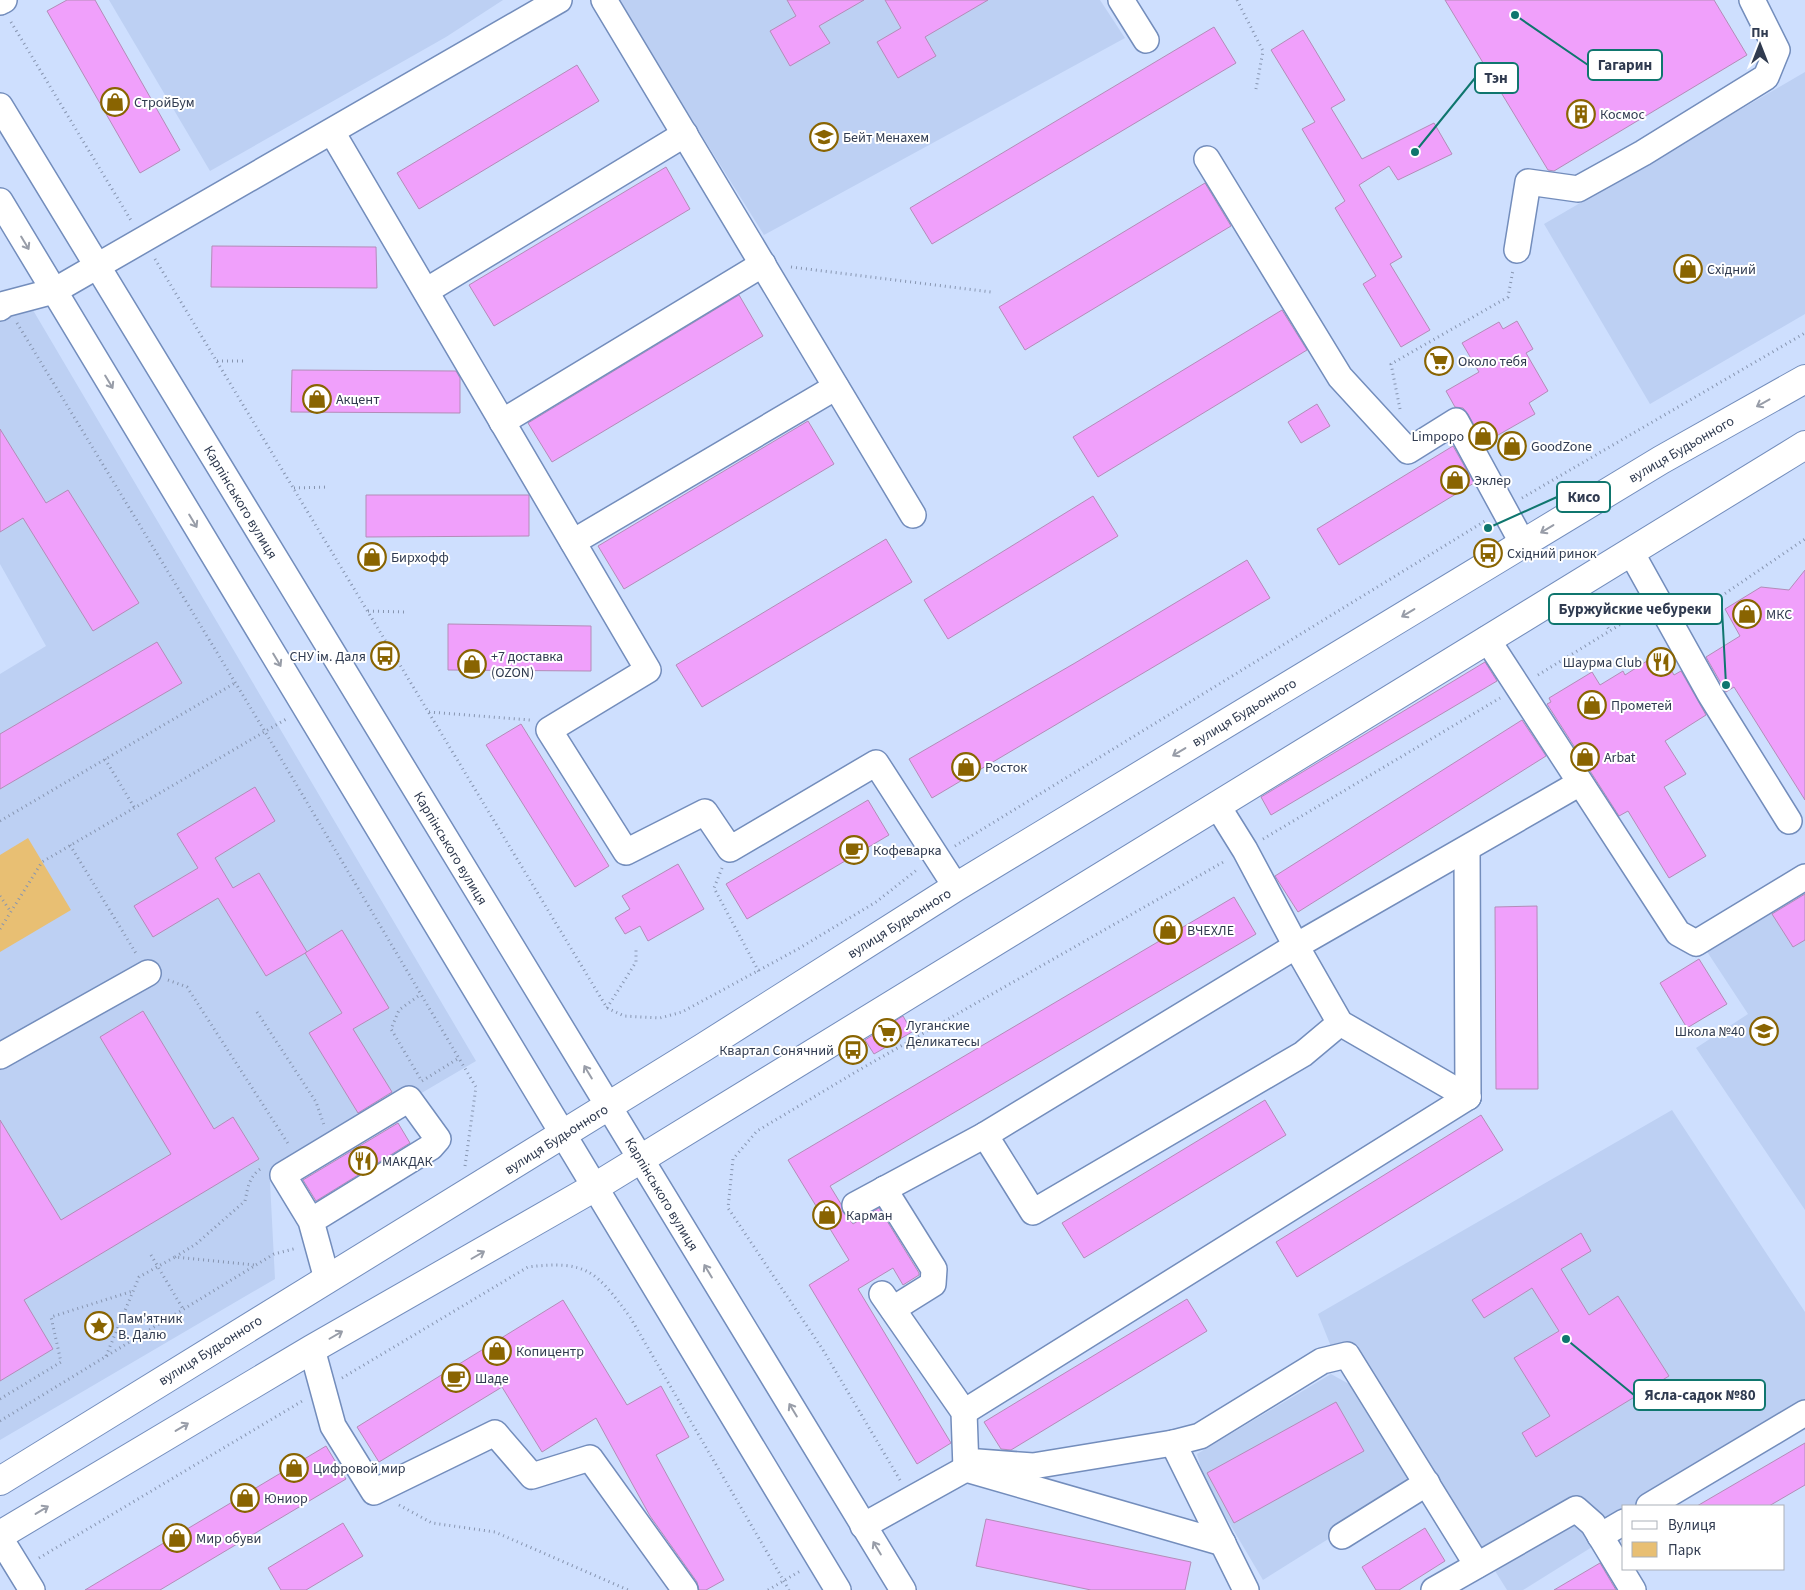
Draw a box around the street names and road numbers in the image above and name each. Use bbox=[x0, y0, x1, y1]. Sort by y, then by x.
street label: вулиця Будьонного bbox=[1625, 411, 1738, 488]
street label: Карпінського вулиця bbox=[198, 442, 282, 563]
street label: вулиця Будьонного bbox=[1188, 674, 1301, 752]
street label: Карпінського вулиця bbox=[408, 788, 492, 909]
street label: вулиця Будьонного bbox=[844, 884, 955, 964]
street label: вулиця Будьонного bbox=[501, 1100, 612, 1180]
street label: Карпінського вулиця bbox=[619, 1134, 703, 1255]
street label: вулиця Будьонного bbox=[155, 1311, 266, 1391]

